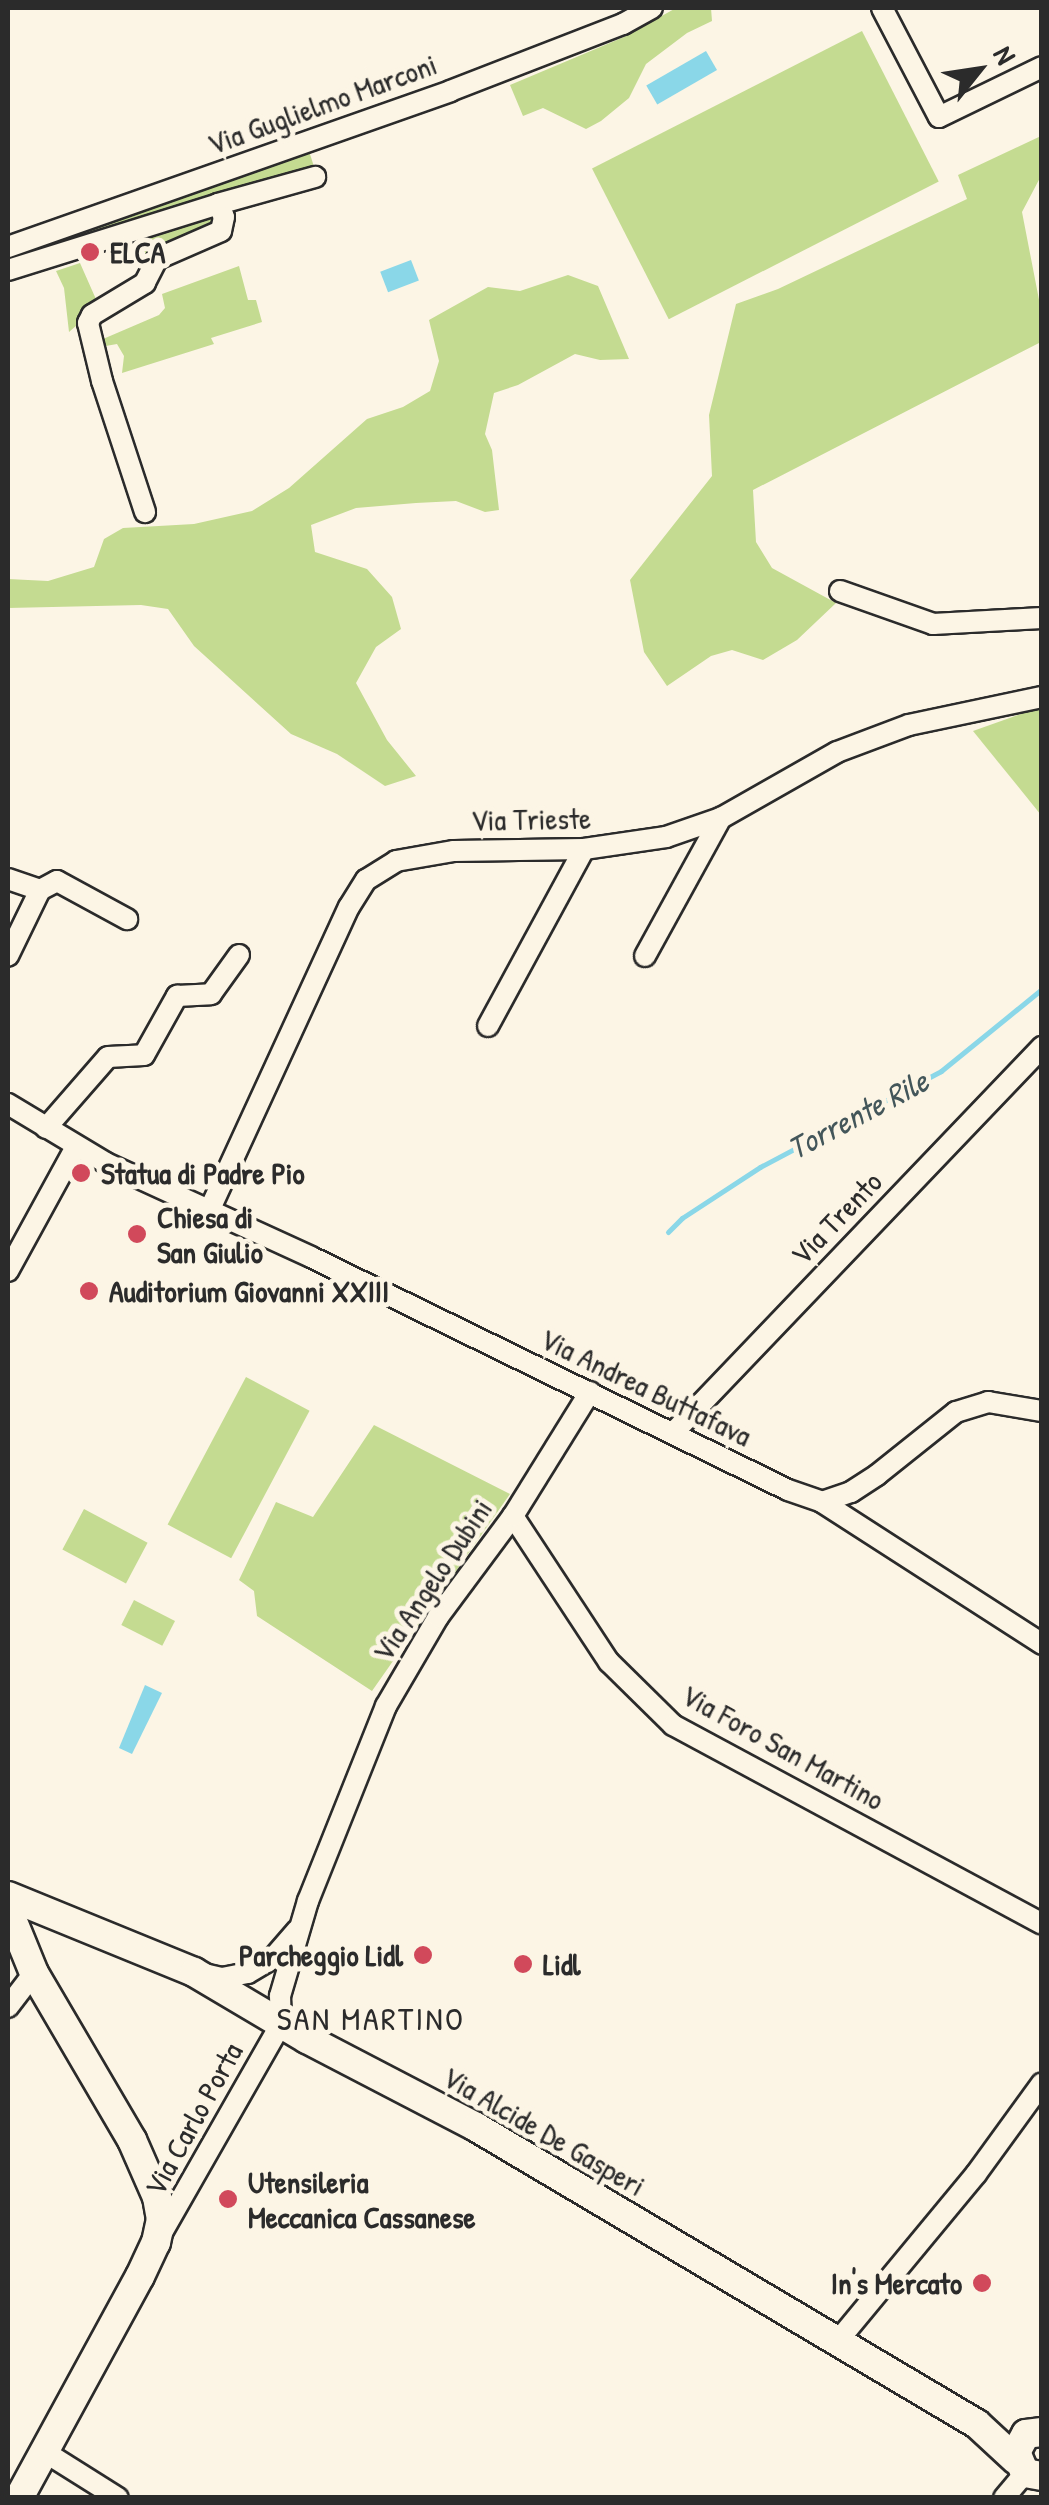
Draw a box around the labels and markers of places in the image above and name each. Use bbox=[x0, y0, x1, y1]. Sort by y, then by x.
place label: ELCA bbox=[110, 234, 165, 270]
marker: ELCA bbox=[79, 241, 101, 263]
place label: Statua di Padre Pio bbox=[101, 1155, 305, 1191]
marker: Statua di Padre Pio bbox=[70, 1162, 92, 1184]
place label: Chiesa di San Giulio bbox=[157, 1199, 263, 1270]
marker: Chiesa di San Giulio bbox=[126, 1223, 148, 1245]
place label: Auditorium Giovanni XXIII bbox=[109, 1273, 389, 1309]
marker: Auditorium Giovanni XXIII bbox=[78, 1280, 100, 1302]
place label: Parcheggio Lidl bbox=[239, 1937, 403, 1973]
marker: Parcheggio Lidl bbox=[412, 1944, 434, 1966]
place label: Lidl bbox=[543, 1946, 581, 1982]
marker: Lidl bbox=[512, 1953, 534, 1975]
place label: Utensileria Meccanica Cassanese bbox=[248, 2164, 475, 2234]
marker: Utensileria Meccanica Cassanese bbox=[217, 2188, 239, 2210]
place label: In's Mercato bbox=[831, 2265, 962, 2301]
marker: In's Mercato bbox=[971, 2272, 993, 2294]

